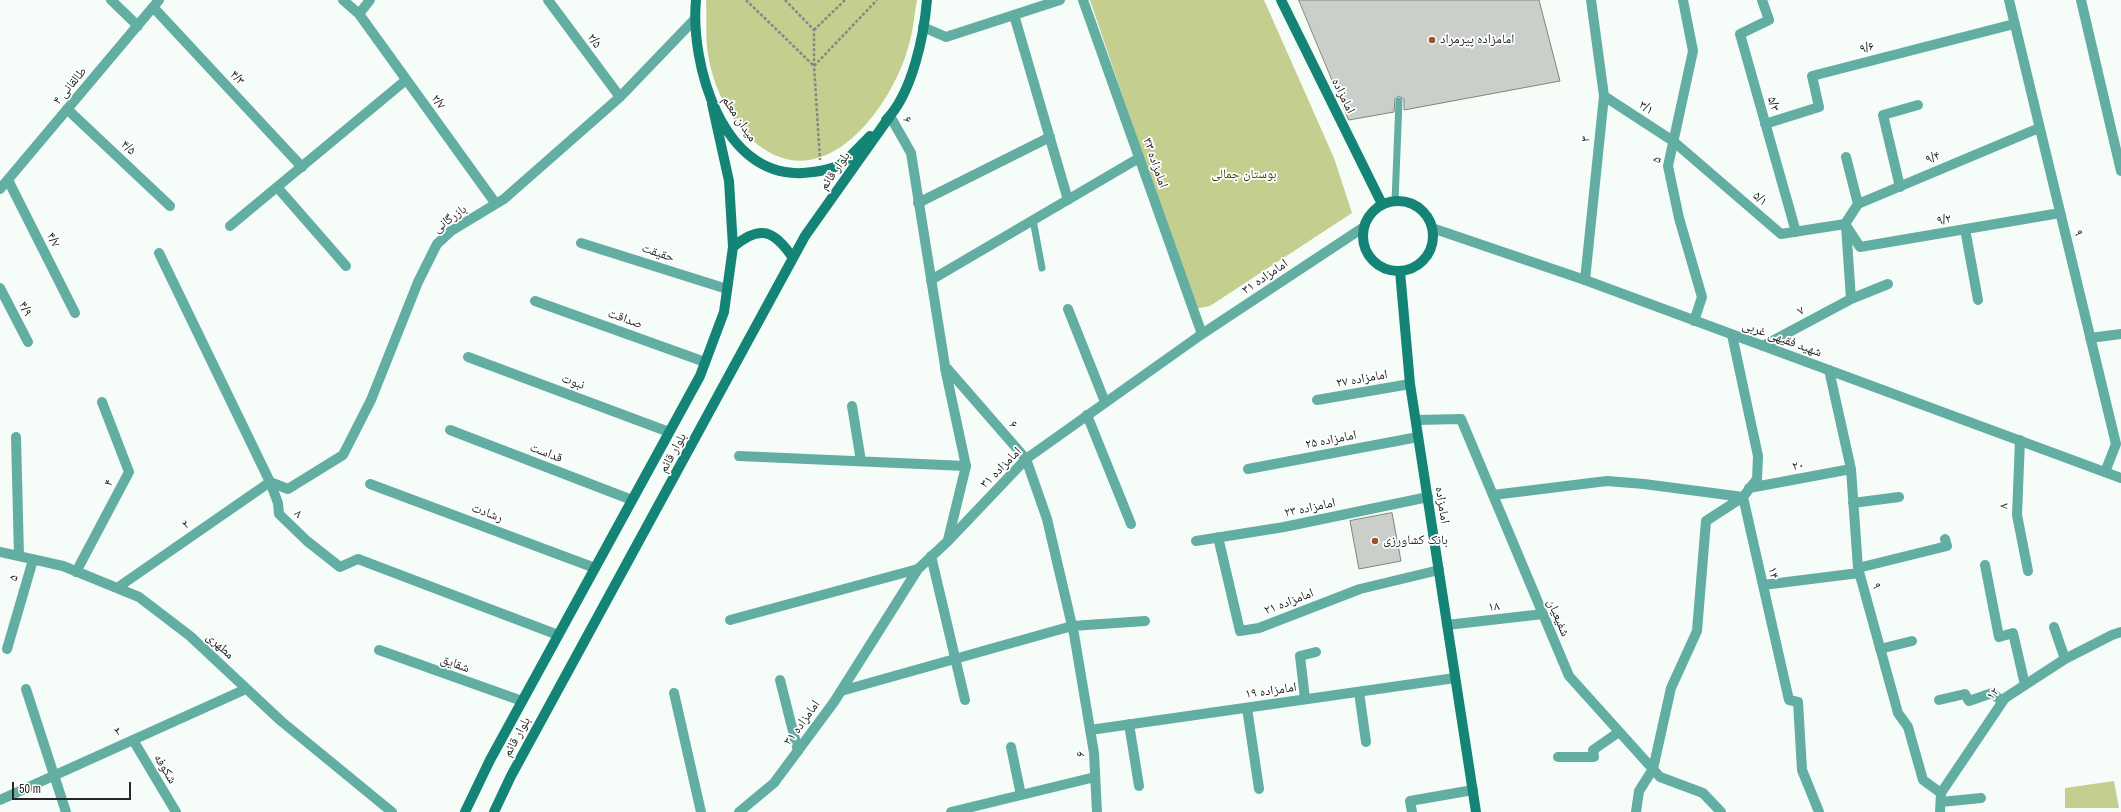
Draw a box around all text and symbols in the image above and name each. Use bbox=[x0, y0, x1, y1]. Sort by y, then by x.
street label: ۲/۵ bbox=[583, 30, 605, 52]
place label: امامزاده پیرمراد bbox=[1440, 32, 1514, 48]
marker: امامزاده پیرمراد bbox=[1427, 35, 1437, 45]
street label: ۹/۶ bbox=[1858, 39, 1876, 57]
street label: طالقانی ۴ bbox=[50, 64, 90, 108]
street label: ۴/۳ bbox=[226, 67, 248, 89]
street label: امامزاده bbox=[1328, 76, 1358, 116]
street label: ۲/۷ bbox=[427, 91, 449, 113]
street label: میدان معلم bbox=[718, 93, 760, 145]
street label: ۵/۳ bbox=[1763, 95, 1783, 113]
street label: ۳/۱ bbox=[1636, 97, 1656, 119]
street label: ۶ bbox=[899, 114, 915, 126]
street label: ۳ bbox=[1578, 135, 1594, 143]
street label: امامزاده ۳۳ bbox=[1139, 136, 1171, 190]
street label: ۴/۵ bbox=[117, 137, 139, 159]
street label: ۹/۴ bbox=[1923, 148, 1943, 168]
street label: بلوار قائم bbox=[816, 149, 854, 193]
street label: ۵ bbox=[1649, 156, 1665, 164]
park label: بوستان جمالی bbox=[1211, 167, 1277, 183]
street label: ۵/۱ bbox=[1749, 188, 1771, 210]
street label: بازرگانی bbox=[430, 201, 470, 237]
street label: ۹/۲ bbox=[1935, 211, 1953, 229]
street label: ۹ bbox=[2070, 228, 2086, 238]
street label: ۴/۷ bbox=[43, 230, 63, 250]
street label: حقیقت bbox=[640, 240, 676, 266]
street label: امامزاده ۳۱ bbox=[1239, 256, 1291, 298]
street label: ۴/۹ bbox=[15, 299, 35, 319]
street label: ۷ bbox=[1795, 303, 1807, 319]
street label: صداقت bbox=[606, 306, 644, 332]
street label: شهید فقیهی غربی bbox=[1740, 317, 1824, 361]
street label: امامزاده ۲۷ bbox=[1335, 367, 1389, 391]
street label: نبوت bbox=[559, 371, 587, 393]
street label: ۶ bbox=[1005, 418, 1021, 432]
street label: امامزاده ۲۵ bbox=[1304, 427, 1358, 453]
street label: بلوار قائم bbox=[656, 430, 690, 476]
street label: قداست bbox=[527, 440, 565, 466]
street label: امامزاده ۳۱ bbox=[977, 444, 1025, 492]
street label: ۲۰ bbox=[1791, 457, 1805, 475]
street label: ۴ bbox=[101, 477, 117, 489]
street label: امامزاده bbox=[1431, 485, 1453, 525]
street label: امامزاده ۲۳ bbox=[1283, 495, 1337, 521]
street label: رشادت bbox=[469, 500, 505, 526]
street label: ۸ bbox=[1996, 503, 2012, 509]
street label: ۸ bbox=[290, 506, 306, 522]
street label: ۲ bbox=[179, 517, 193, 533]
place label: بانک کشاورزی bbox=[1383, 533, 1448, 549]
marker: بانک کشاورزی bbox=[1370, 536, 1380, 546]
street label: ۱۴ bbox=[1764, 566, 1782, 580]
street label: ۵ bbox=[6, 573, 22, 583]
street label: ۹ bbox=[1868, 581, 1884, 591]
street label: امامزاده ۲۱ bbox=[1262, 585, 1316, 619]
street label: شفیعیان bbox=[1543, 597, 1573, 639]
street label: ۱۸ bbox=[1487, 599, 1501, 615]
street label: مطهری bbox=[203, 629, 237, 663]
street label: شقایق bbox=[438, 652, 472, 676]
street label: امامزاده ۱۹ bbox=[1244, 680, 1298, 702]
street label: ۱۲ bbox=[1983, 684, 2003, 704]
street label: امامزاده ۳۱ bbox=[780, 697, 824, 749]
street label: بلوار قائم bbox=[500, 714, 534, 760]
street label: ۳ bbox=[112, 724, 124, 740]
street label: ۶ bbox=[1073, 750, 1089, 758]
street label: شکوفه bbox=[150, 751, 180, 787]
scale bar bbox=[14, 774, 133, 800]
text: 50 m bbox=[19, 781, 41, 797]

